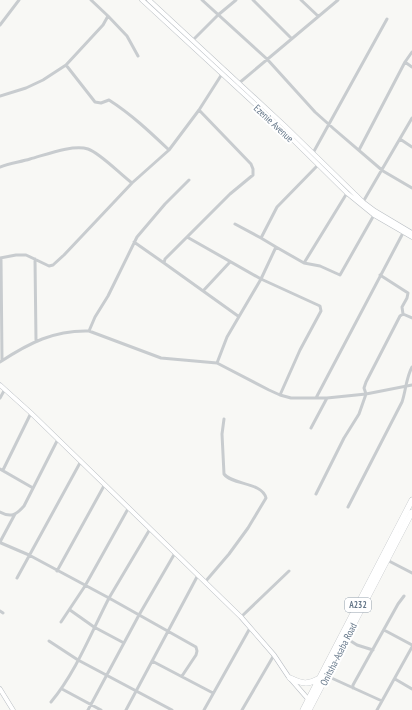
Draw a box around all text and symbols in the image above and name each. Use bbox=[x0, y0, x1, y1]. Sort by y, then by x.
street label: Ezenie Avenue bbox=[251, 102, 296, 145]
road number: A232 bbox=[345, 598, 371, 612]
street label: Onitsha-Asaba Road bbox=[317, 621, 360, 688]

